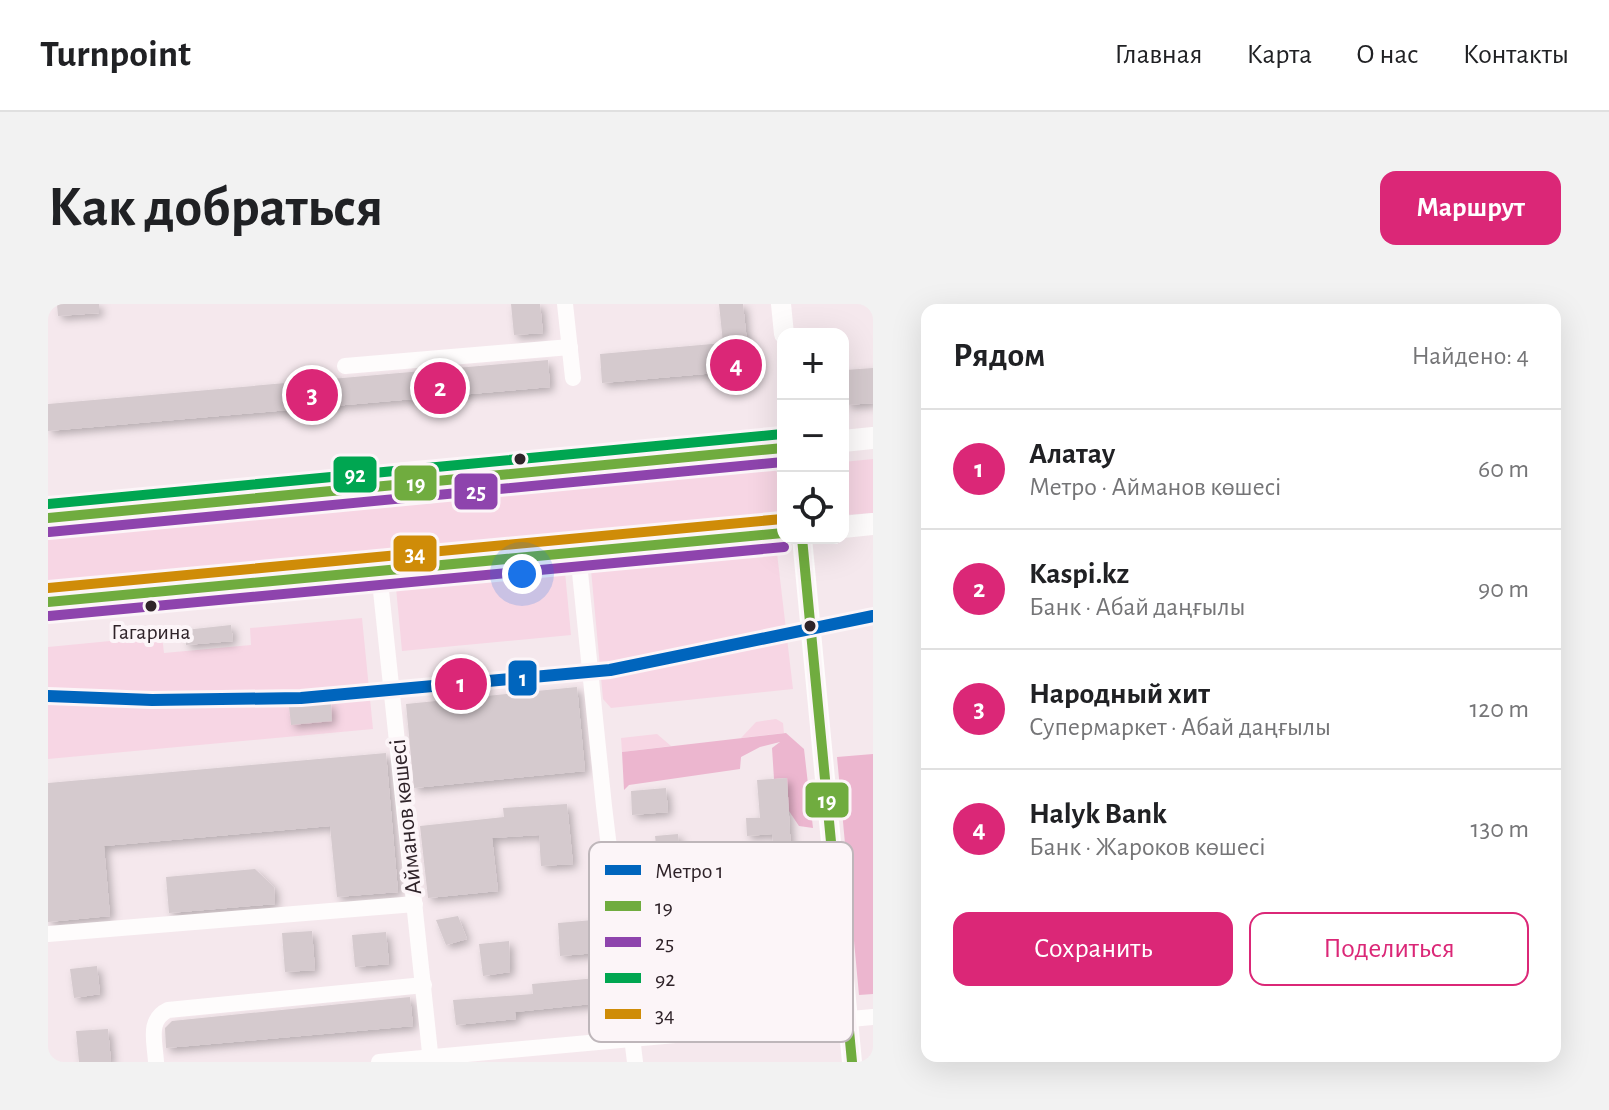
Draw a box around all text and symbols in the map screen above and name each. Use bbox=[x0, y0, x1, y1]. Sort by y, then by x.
text: Turnpoint bbox=[40, 36, 191, 74]
text: Главная bbox=[1114, 41, 1202, 69]
text: Карта bbox=[1246, 41, 1312, 69]
text: О нас bbox=[1356, 41, 1419, 69]
text: Контакты bbox=[1463, 41, 1569, 69]
button: Маршрут bbox=[1380, 171, 1561, 245]
text: Как добраться bbox=[48, 180, 383, 236]
map controls bbox=[777, 328, 849, 544]
button: + bbox=[777, 328, 849, 400]
pin: 4 bbox=[710, 335, 762, 395]
text: Рядом bbox=[953, 339, 1045, 373]
text: Найдено: 4 bbox=[1411, 343, 1529, 369]
pin: 2 bbox=[414, 358, 466, 418]
pin: 3 bbox=[286, 365, 338, 425]
button: − bbox=[777, 400, 849, 472]
text: Алатау bbox=[1029, 439, 1115, 469]
unlabelled marker bbox=[512, 451, 528, 467]
line badge: 92 bbox=[332, 455, 378, 494]
text: 1 bbox=[974, 456, 984, 482]
text: 60 m bbox=[1478, 456, 1529, 482]
text: 92 bbox=[345, 464, 366, 486]
line badge: 19 bbox=[393, 464, 438, 502]
line badge: 25 bbox=[453, 472, 499, 511]
button: locate bbox=[777, 472, 849, 544]
text: 19 bbox=[407, 473, 425, 495]
text: Метро · Айманов көшесі bbox=[1029, 474, 1281, 500]
text: 25 bbox=[466, 481, 486, 503]
line badge: 34 bbox=[392, 534, 438, 573]
text: 34 bbox=[405, 543, 425, 565]
your location bbox=[502, 554, 542, 594]
text: Kaspi.kz bbox=[1029, 559, 1129, 589]
text: 2 bbox=[973, 576, 985, 602]
text: 90 m bbox=[1478, 576, 1529, 602]
text: Банк · Абай даңғылы bbox=[1029, 594, 1245, 620]
marker: Гагарина bbox=[143, 598, 159, 614]
unlabelled marker bbox=[802, 618, 818, 634]
place label: Гагарина bbox=[111, 621, 191, 643]
pin: 1 bbox=[435, 654, 487, 714]
line badge: 1 bbox=[507, 659, 538, 697]
text: 1 bbox=[519, 668, 527, 690]
text: Народный хит bbox=[1029, 679, 1210, 709]
text: 3 bbox=[973, 696, 985, 722]
text: 120 m bbox=[1469, 696, 1529, 722]
text: Супермаркет · Абай даңғылы bbox=[1029, 714, 1331, 740]
street label: Айманов көшесі bbox=[386, 738, 426, 896]
line badge: 19 bbox=[804, 781, 850, 819]
text: 19 bbox=[818, 790, 836, 812]
text: Halyk Bank bbox=[1029, 799, 1167, 829]
text: 4 bbox=[972, 816, 986, 842]
text: 130 m bbox=[1471, 816, 1529, 842]
text: Банк · Жароков көшесі bbox=[1029, 834, 1266, 860]
legend bbox=[589, 842, 853, 1042]
text: Метро 1 bbox=[655, 860, 724, 882]
text: 19 bbox=[655, 896, 673, 918]
button: Сохранить bbox=[953, 912, 1233, 986]
button: Поделиться bbox=[1249, 912, 1529, 986]
text: 25 bbox=[655, 932, 674, 954]
text: 92 bbox=[655, 968, 675, 990]
text: 34 bbox=[655, 1004, 675, 1026]

